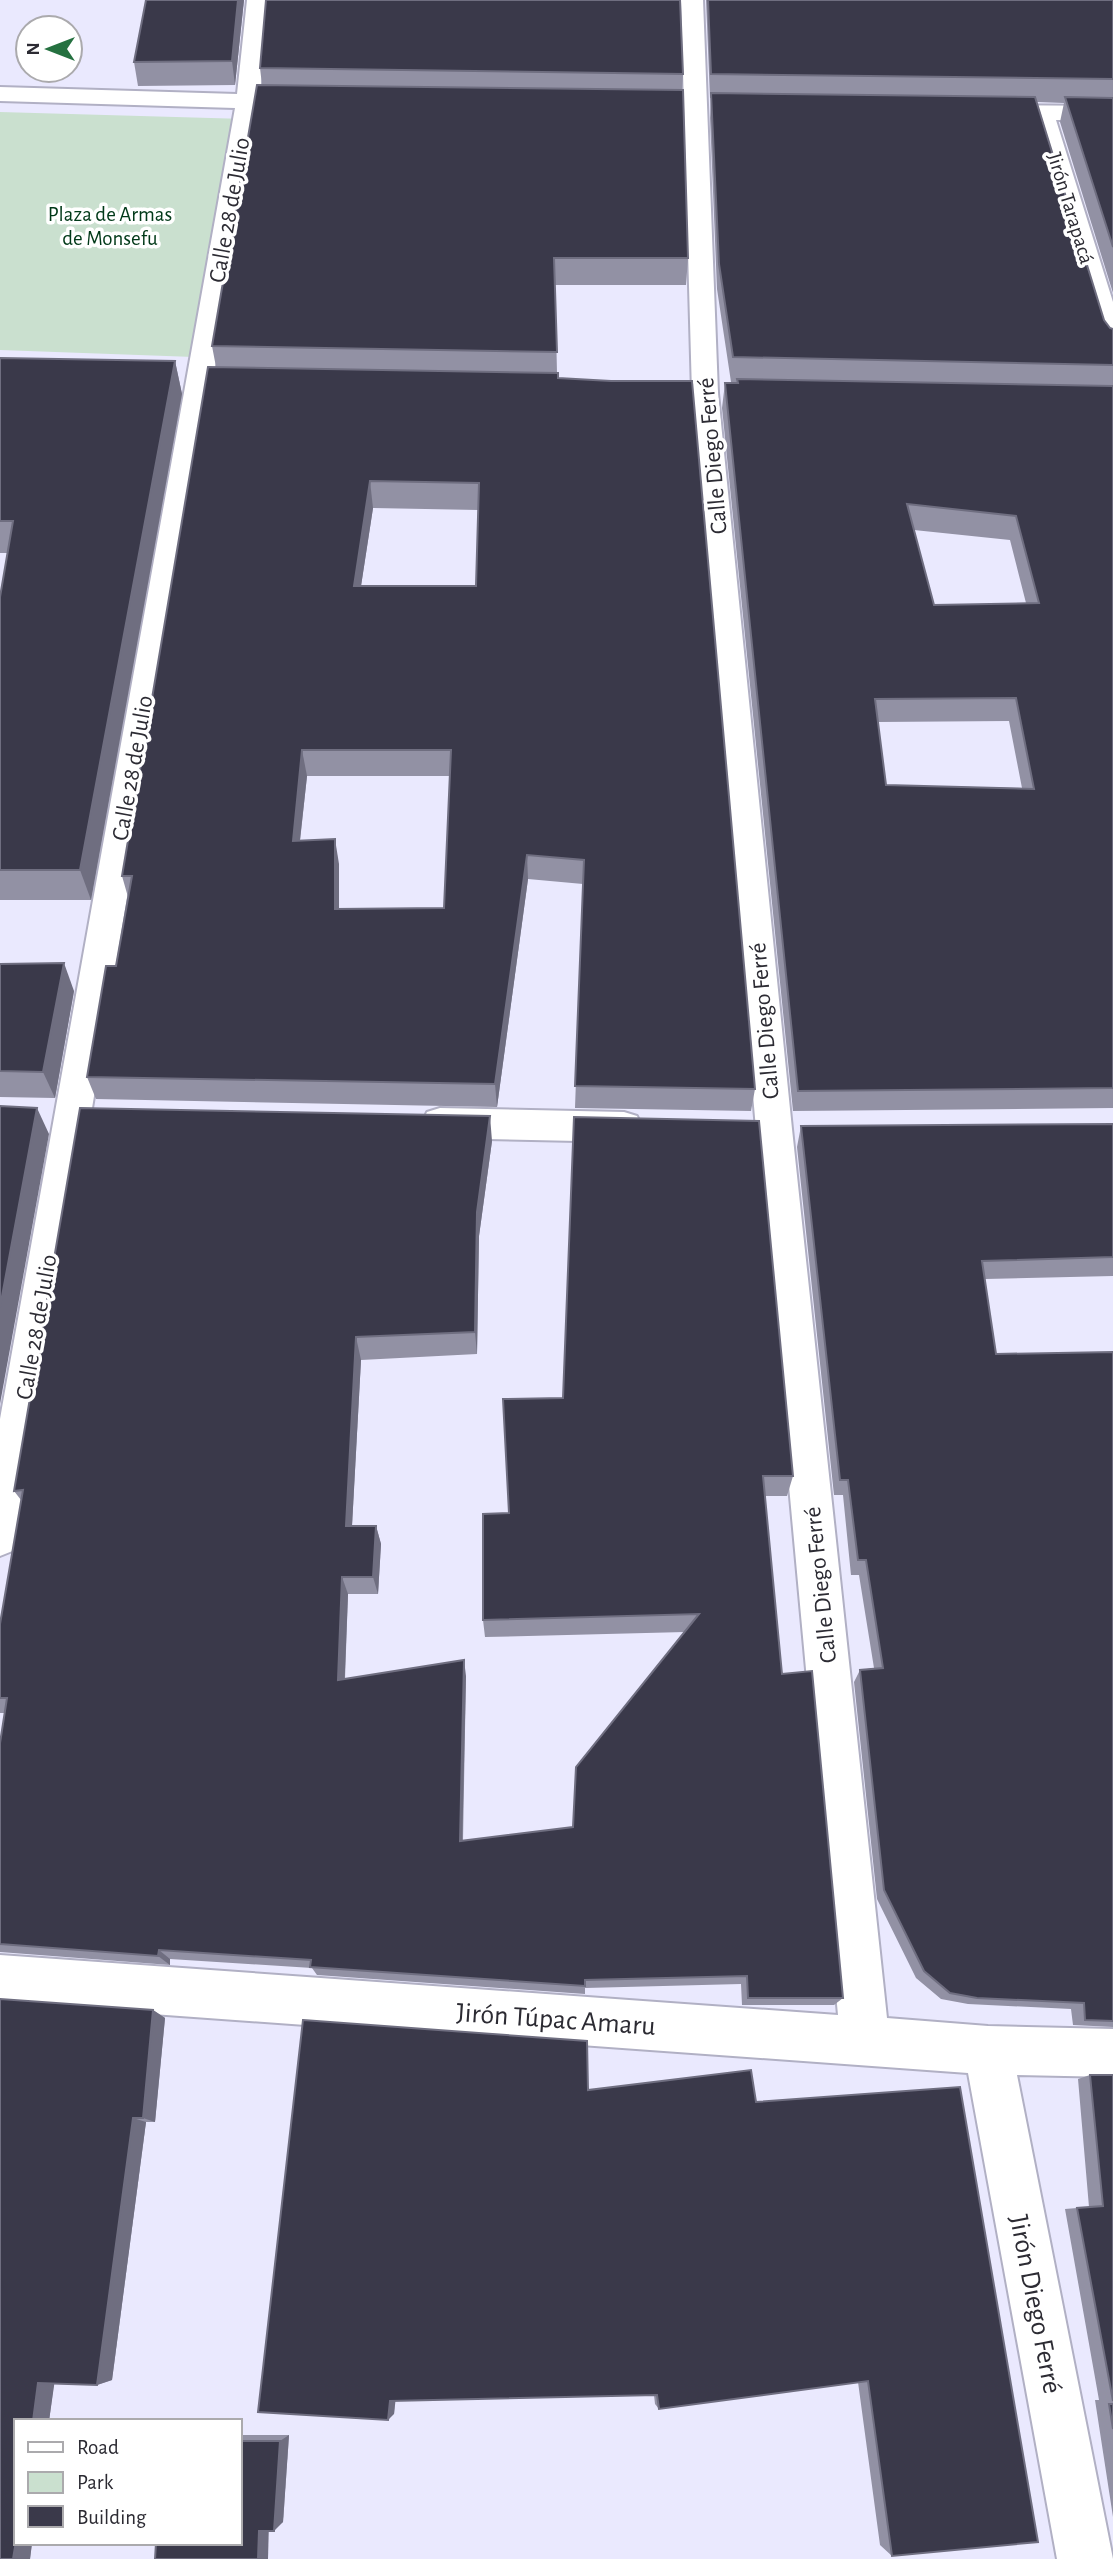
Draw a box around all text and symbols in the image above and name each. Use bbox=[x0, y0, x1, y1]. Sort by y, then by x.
north arrow bbox=[14, 14, 84, 84]
text: N bbox=[24, 42, 43, 56]
street label: Calle 28 de Julio bbox=[205, 136, 255, 285]
street label: Jirón Tarapacá bbox=[1044, 150, 1098, 267]
park label: Plaza de Armas de Monsefu bbox=[48, 204, 172, 249]
street label: Calle Diego Ferré bbox=[694, 377, 732, 535]
street label: Calle 28 de Julio bbox=[108, 694, 158, 843]
street label: Calle Diego Ferré bbox=[746, 942, 784, 1100]
street label: Calle 28 de Julio bbox=[12, 1253, 62, 1402]
street label: Calle Diego Ferré bbox=[801, 1505, 841, 1664]
street label: Jirón Túpac Amaru bbox=[455, 1999, 656, 2041]
street label: Jirón Diego Ferré bbox=[1004, 2213, 1066, 2396]
legend bbox=[14, 2419, 242, 2545]
text: Road bbox=[77, 2437, 119, 2458]
text: Park bbox=[77, 2472, 114, 2493]
text: Building bbox=[77, 2507, 147, 2528]

